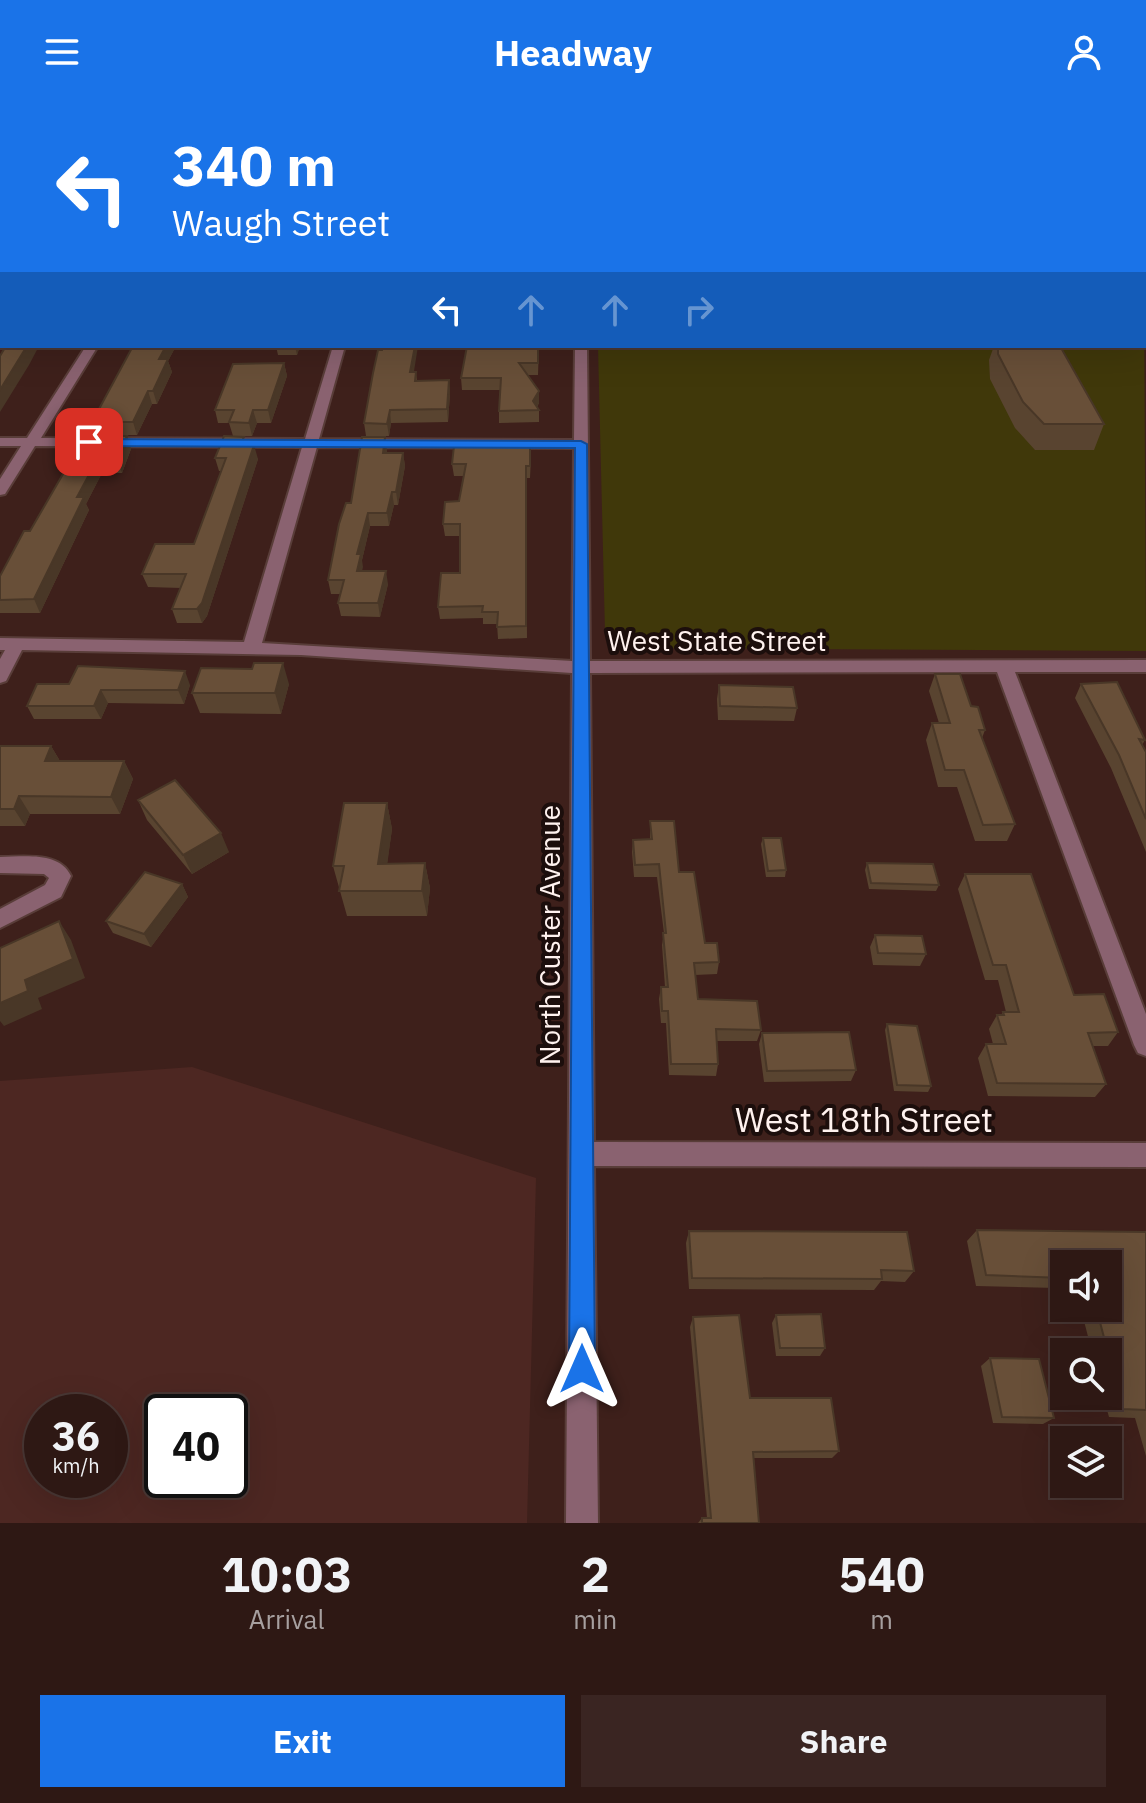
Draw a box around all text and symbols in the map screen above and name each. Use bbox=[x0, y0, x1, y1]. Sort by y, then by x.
text: Headway bbox=[494, 29, 652, 76]
icon: menu bbox=[40, 30, 84, 74]
icon: person bbox=[1062, 30, 1106, 74]
text: 340 m bbox=[172, 129, 336, 201]
icon: left bbox=[40, 136, 144, 240]
text: Waugh Street bbox=[172, 199, 390, 246]
icon: left bbox=[425, 288, 469, 332]
icon: ahead bbox=[509, 288, 553, 332]
icon: ahead bbox=[593, 288, 637, 332]
icon: right bbox=[677, 288, 721, 332]
pin bbox=[55, 408, 123, 476]
icon: arrive bbox=[67, 420, 111, 464]
street label: West State Street bbox=[607, 622, 827, 659]
street label: North Custer Avenue bbox=[531, 805, 568, 1065]
street label: West 18th Street bbox=[735, 1097, 993, 1141]
map controls bbox=[1050, 1250, 1122, 1498]
button: sound bbox=[1050, 1250, 1122, 1322]
position arrow bbox=[540, 1327, 624, 1411]
button: search bbox=[1050, 1338, 1122, 1410]
speed limit sign: 40 bbox=[144, 1394, 248, 1498]
text: 36 bbox=[52, 1410, 100, 1462]
button: layers bbox=[1050, 1426, 1122, 1498]
text: km/h bbox=[52, 1452, 100, 1479]
text: 10:03 bbox=[221, 1543, 352, 1605]
text: 2 bbox=[581, 1543, 610, 1605]
text: 540 bbox=[838, 1543, 925, 1605]
text: Arrival bbox=[249, 1602, 325, 1636]
text: min bbox=[573, 1602, 617, 1636]
text: m bbox=[870, 1602, 893, 1636]
button: Exit bbox=[40, 1695, 565, 1787]
button: Share bbox=[581, 1695, 1106, 1787]

